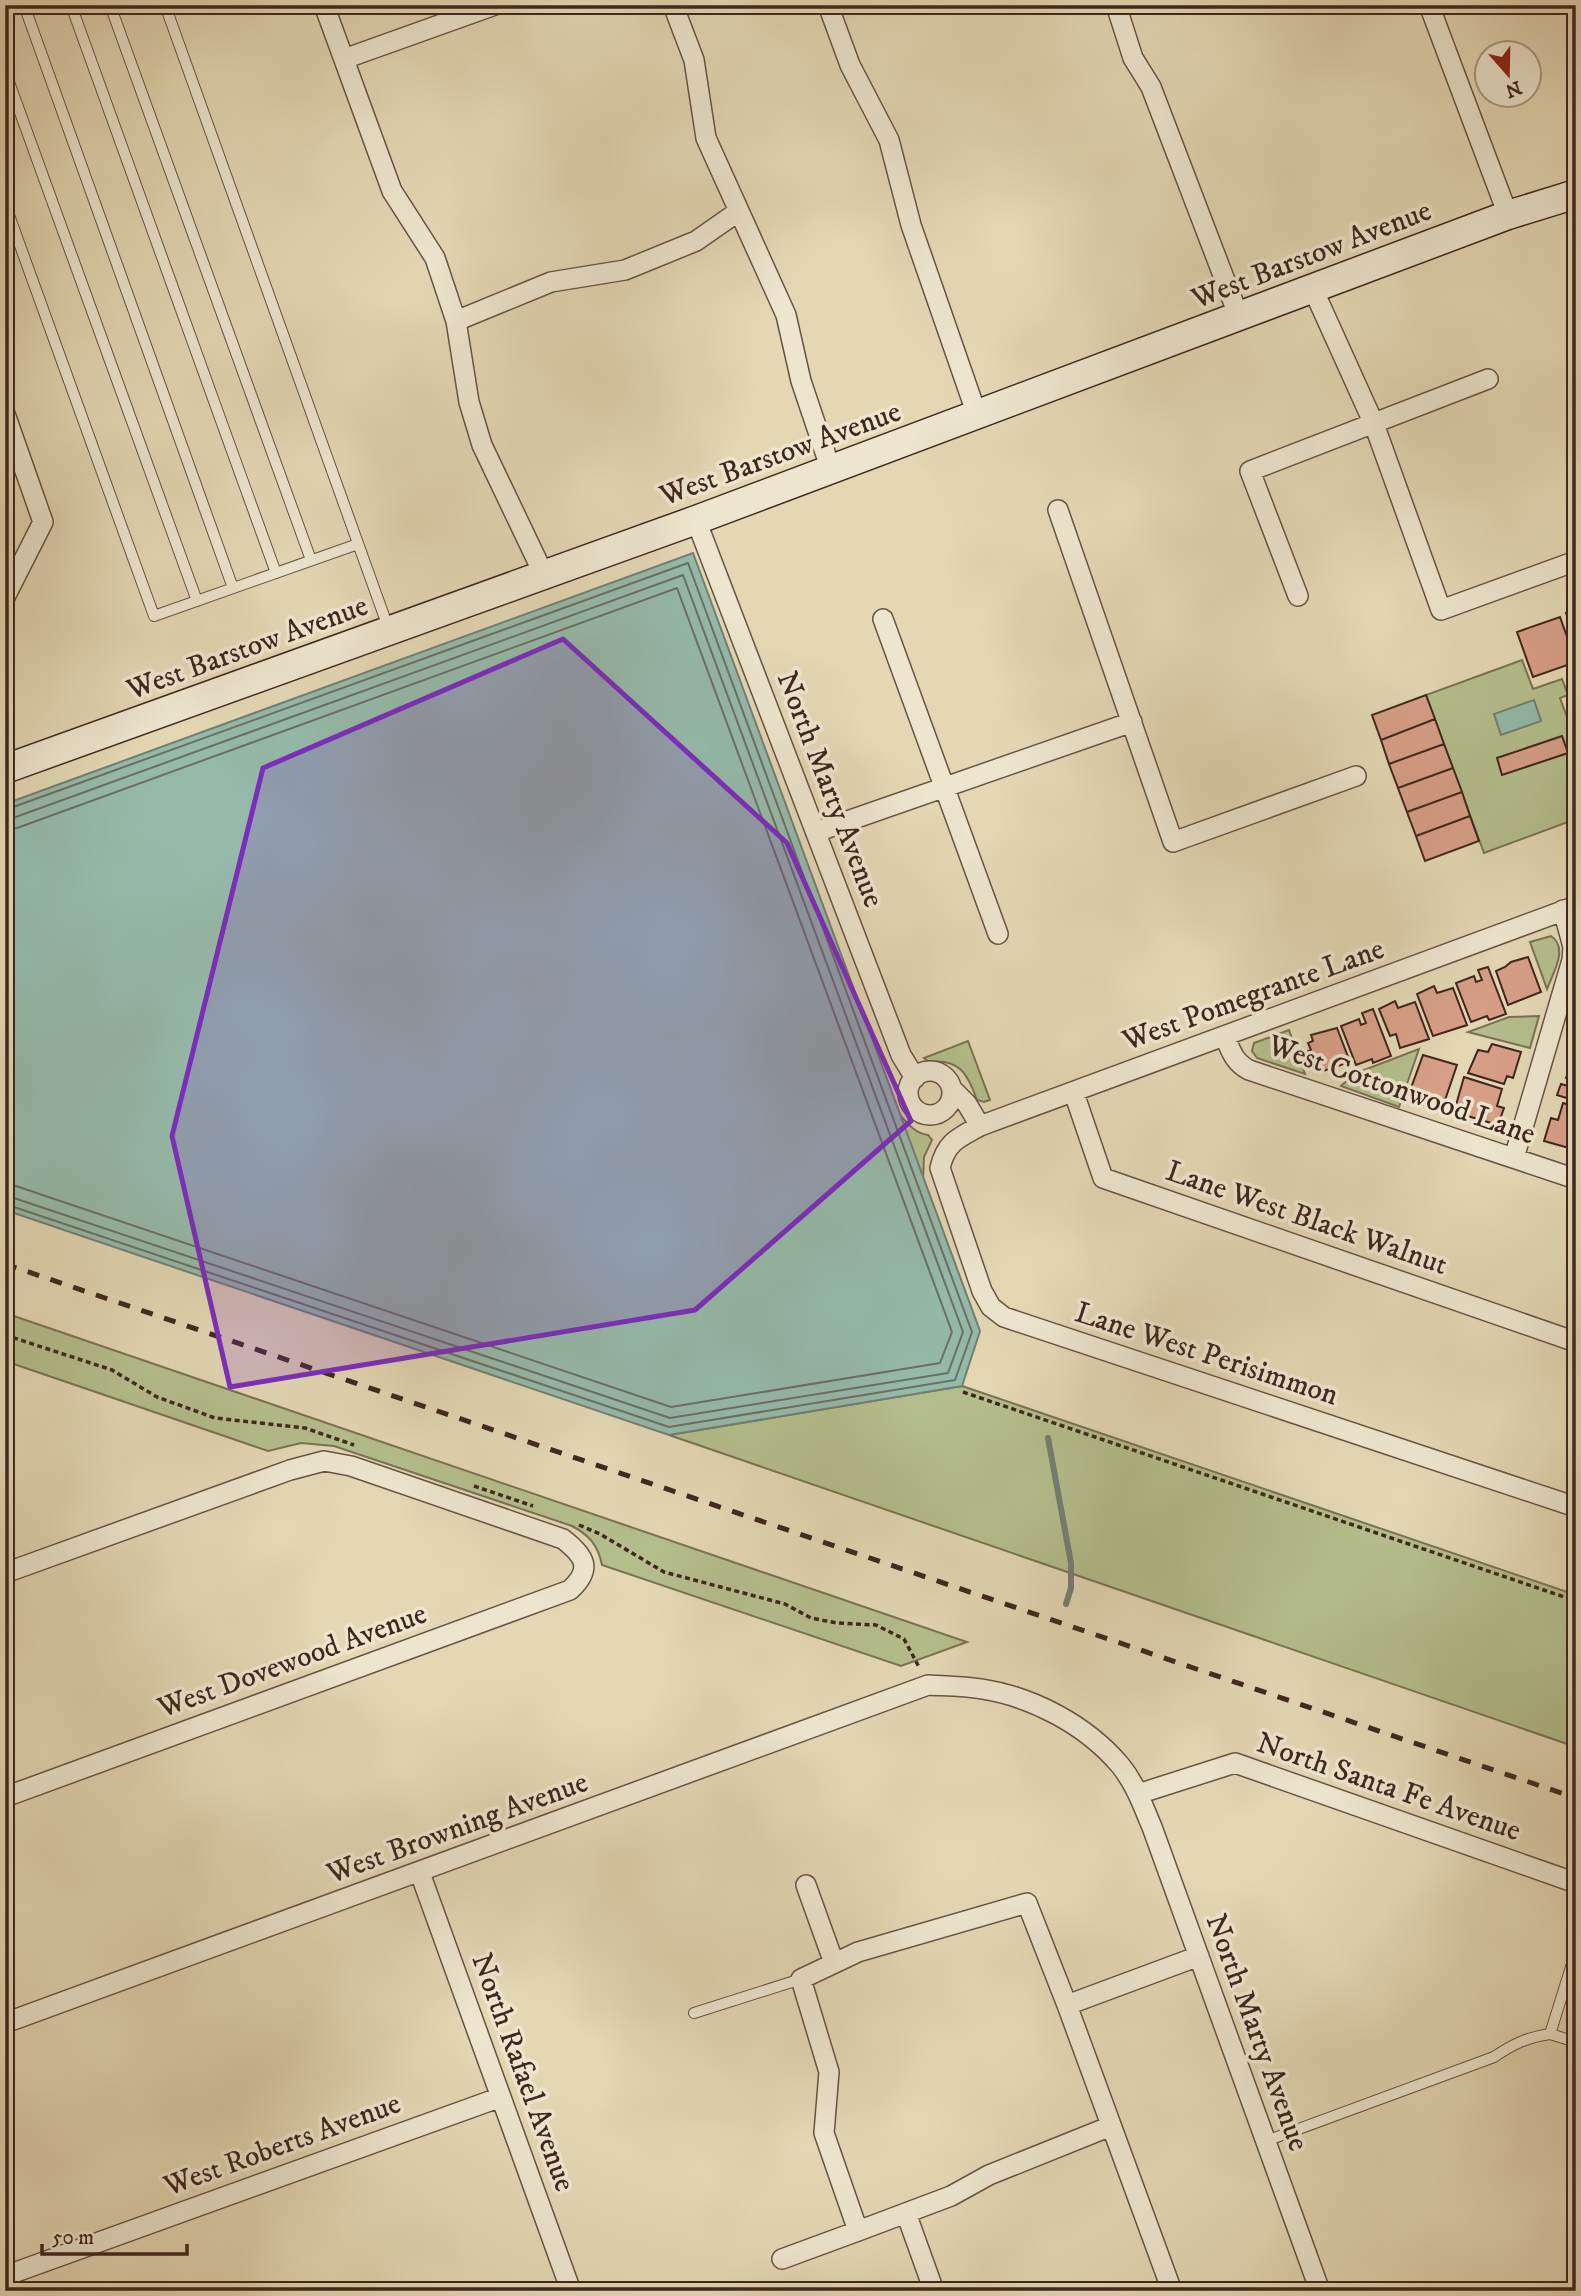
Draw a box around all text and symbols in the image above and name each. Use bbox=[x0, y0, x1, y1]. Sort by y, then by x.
north arrow bbox=[1472, 38, 1542, 108]
text: N bbox=[1502, 75, 1525, 102]
street label: West Barstow Avenue bbox=[1186, 193, 1437, 318]
street label: West Barstow Avenue bbox=[654, 394, 906, 516]
street label: West Barstow Avenue bbox=[121, 588, 373, 710]
street label: North Marty Avenue bbox=[768, 666, 892, 913]
street label: West Pomegrante Lane bbox=[1117, 931, 1389, 1060]
street label: West Cottonwood Lane bbox=[1262, 1027, 1540, 1154]
street label: Lane West Black Walnut bbox=[1161, 1153, 1452, 1284]
street label: Lane West Perisimmon bbox=[1070, 1294, 1343, 1415]
street label: West Dovewood Avenue bbox=[152, 1596, 432, 1728]
street label: North Santa Fe Avenue bbox=[1251, 1725, 1526, 1850]
street label: West Browning Avenue bbox=[321, 1764, 593, 1893]
street label: North Marty Avenue bbox=[1197, 1909, 1317, 2156]
street label: North Rafael Avenue bbox=[462, 1948, 583, 2197]
street label: West Roberts Avenue bbox=[158, 2085, 406, 2206]
scale bar bbox=[42, 2212, 187, 2256]
text: 50 m bbox=[52, 2225, 94, 2251]

